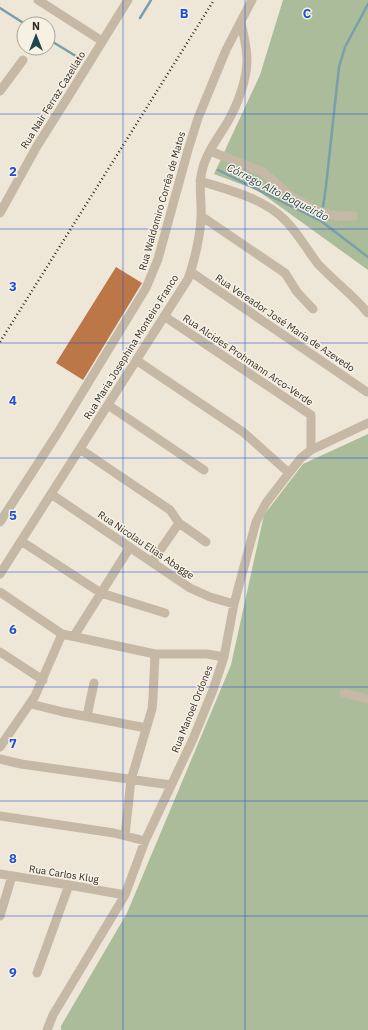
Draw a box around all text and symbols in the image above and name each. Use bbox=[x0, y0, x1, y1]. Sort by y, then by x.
text: B bbox=[180, 5, 189, 22]
text: C bbox=[303, 5, 312, 22]
north arrow bbox=[16, 16, 56, 56]
text: N bbox=[32, 19, 40, 33]
street label: Rua Nair Ferraz Cazellato bbox=[18, 48, 89, 151]
street label: Rua Waldomiro Corrêa de Matos bbox=[136, 130, 188, 272]
water label: Córrego Alto Boqueirão bbox=[225, 160, 331, 224]
text: 2 bbox=[9, 163, 17, 180]
street label: Rua Vereador José Maria de Azevedo bbox=[213, 271, 358, 375]
street label: Rua Maria Josephina Monteiro Franco bbox=[81, 272, 181, 422]
text: 3 bbox=[9, 278, 17, 295]
street label: Rua Alcides Prohmann Arco-Verde bbox=[180, 311, 316, 409]
text: 4 bbox=[9, 392, 17, 409]
text: 5 bbox=[9, 507, 17, 524]
street label: Rua Nicolau Elias Abagge bbox=[95, 508, 197, 582]
text: 6 bbox=[9, 621, 17, 638]
street label: Rua Manoel Ordones bbox=[169, 663, 216, 755]
text: 7 bbox=[9, 735, 17, 752]
text: 8 bbox=[9, 850, 17, 867]
street label: Rua Carlos Klug bbox=[28, 862, 101, 886]
text: 9 bbox=[9, 964, 17, 981]

